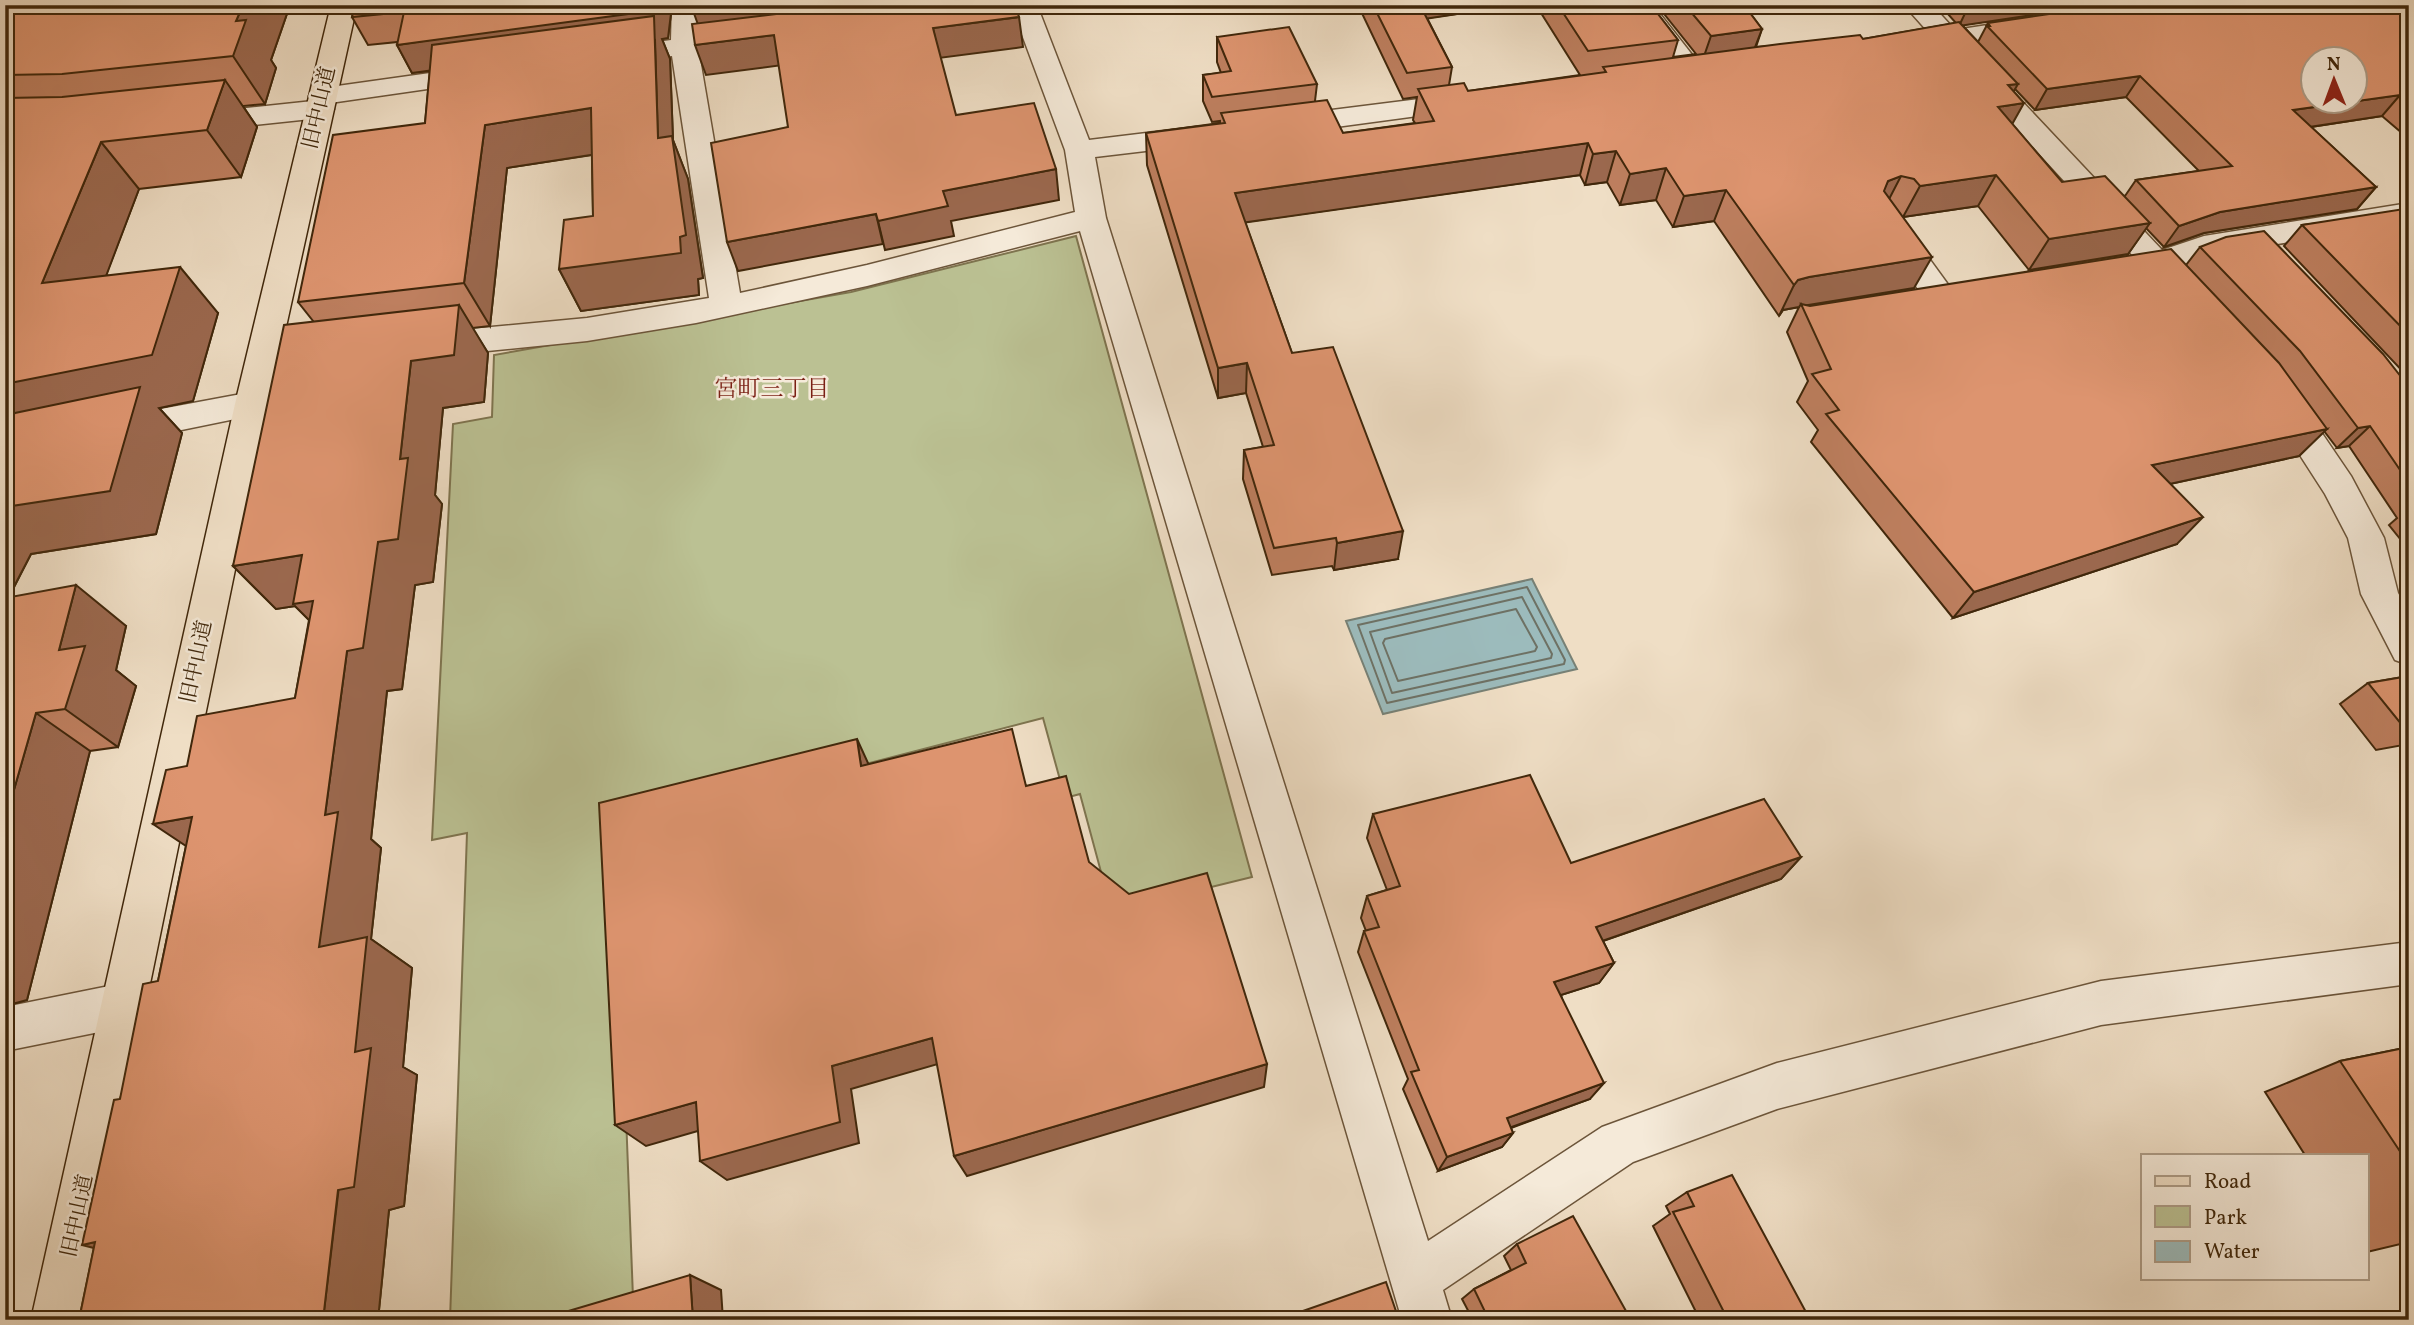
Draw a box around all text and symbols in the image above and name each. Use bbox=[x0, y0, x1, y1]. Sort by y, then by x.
north arrow bbox=[2298, 46, 2368, 116]
text: N bbox=[2327, 52, 2341, 78]
street label: 旧中山道 bbox=[296, 64, 344, 152]
district label: 宮町三丁目 bbox=[715, 374, 830, 406]
street label: 旧中山道 bbox=[174, 618, 220, 706]
legend bbox=[2141, 1154, 2368, 1280]
text: Road bbox=[2204, 1168, 2251, 1197]
street label: 旧中山道 bbox=[55, 1172, 101, 1260]
text: Park bbox=[2204, 1204, 2247, 1233]
text: Water bbox=[2204, 1238, 2260, 1267]

